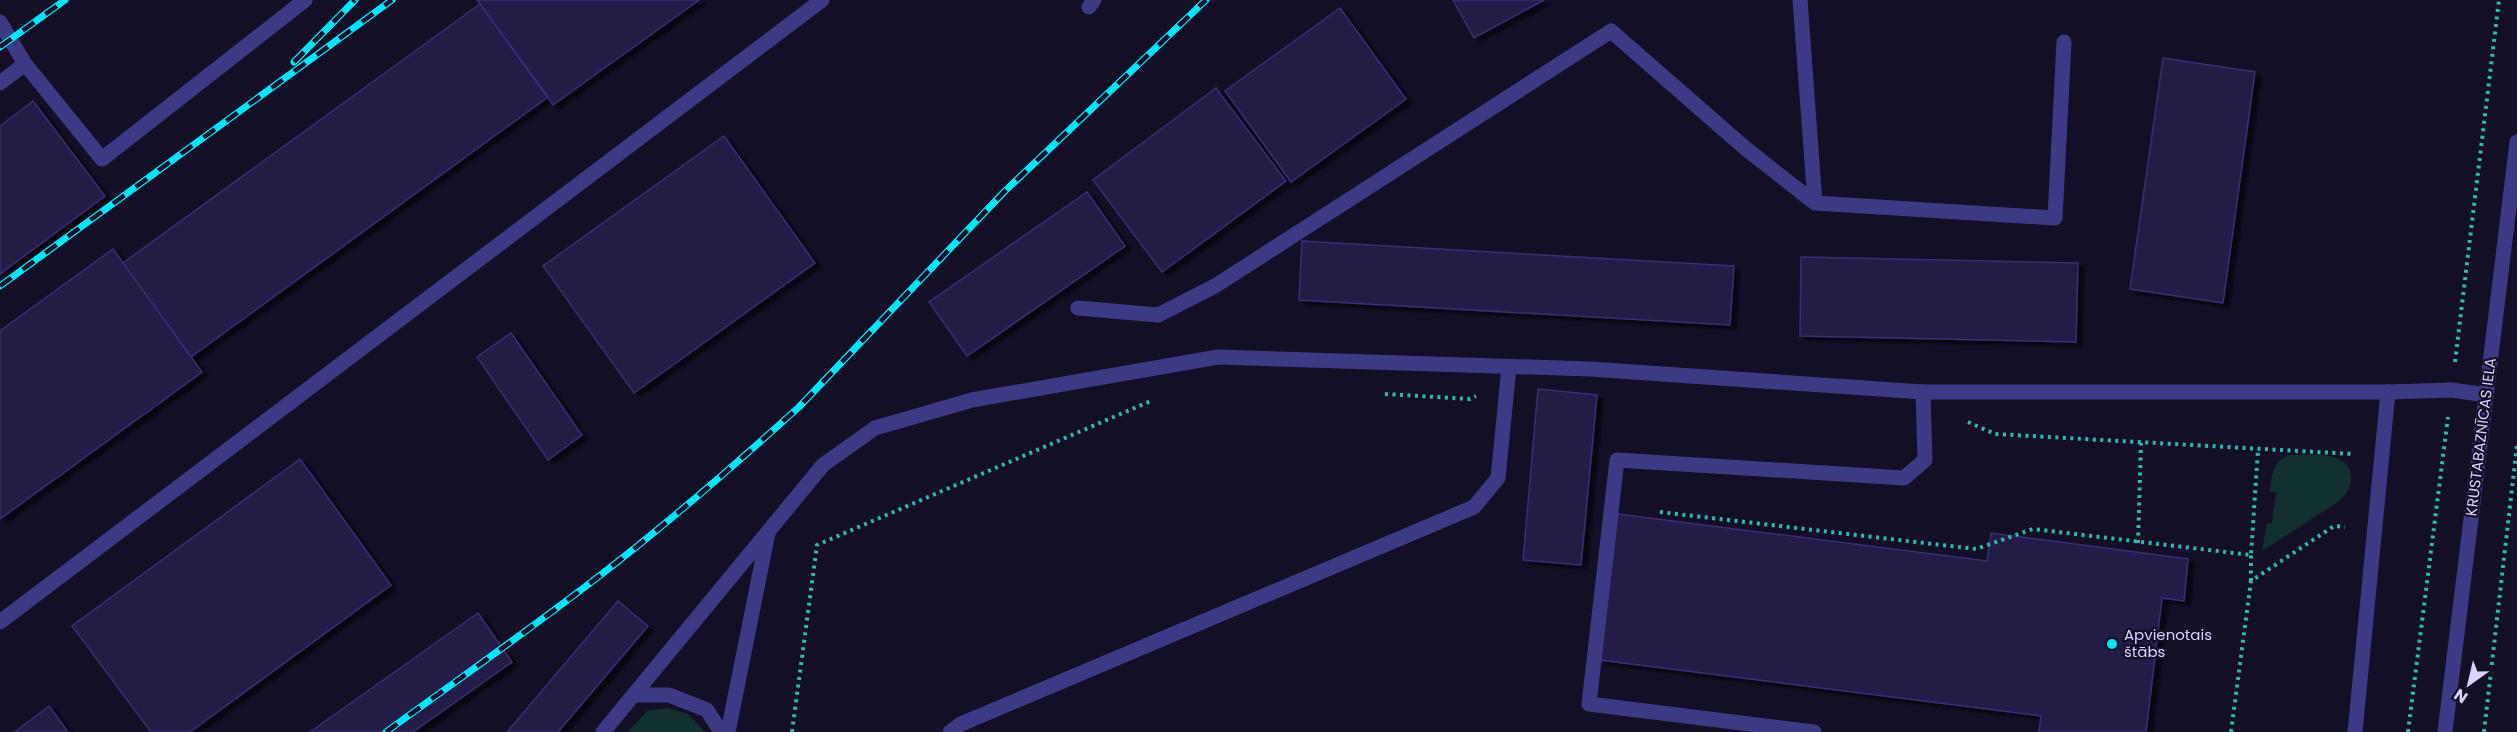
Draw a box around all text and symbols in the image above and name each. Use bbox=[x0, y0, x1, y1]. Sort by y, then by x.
street label: KRUSTABAZNĪCAS IELA bbox=[2460, 357, 2501, 517]
place label: Apvienotais štābs bbox=[2124, 624, 2212, 662]
marker: Apvienotais štābs bbox=[2105, 637, 2119, 651]
north arrow bbox=[2439, 654, 2499, 714]
text: N bbox=[2449, 683, 2472, 709]

